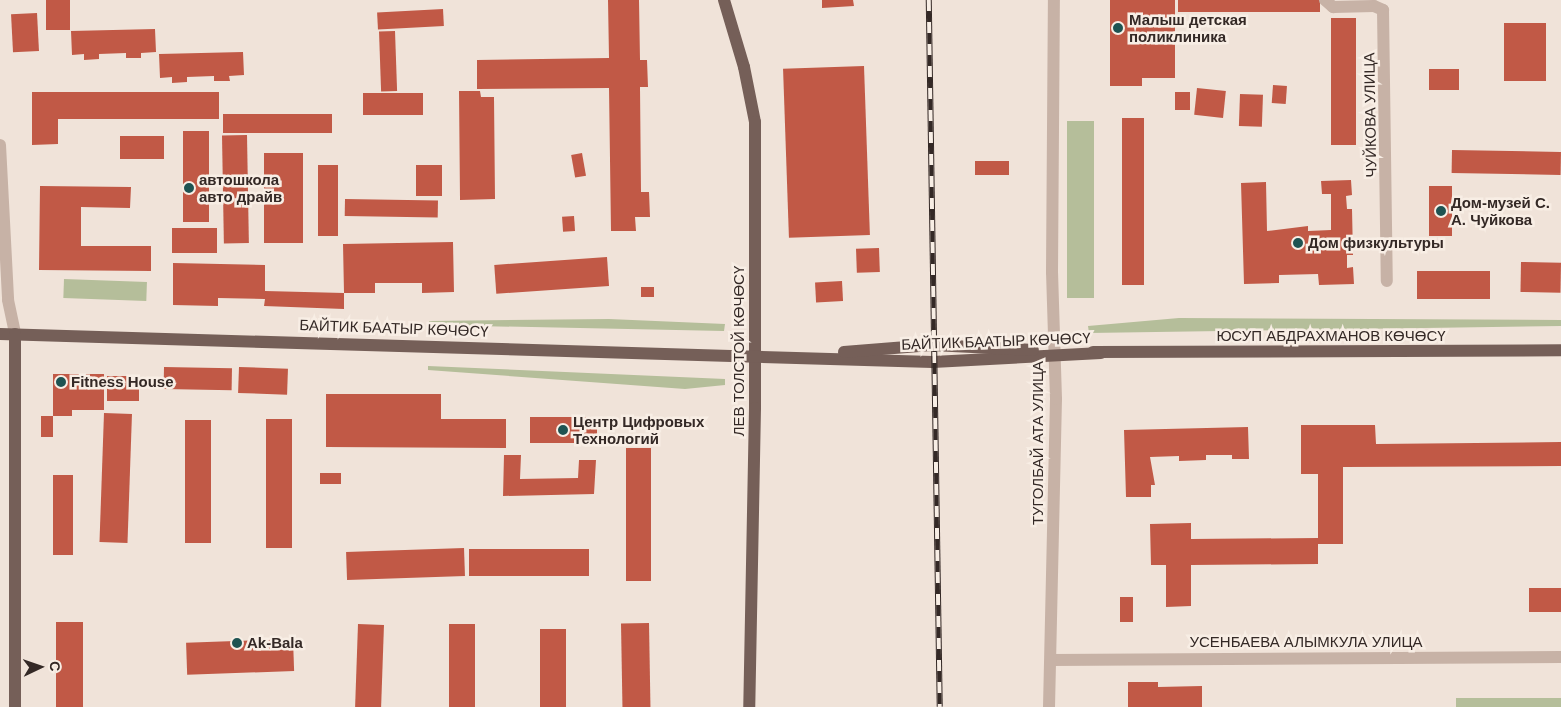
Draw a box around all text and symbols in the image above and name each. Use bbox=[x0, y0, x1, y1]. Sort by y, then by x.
place label: Малыш детская поликлиника bbox=[1129, 10, 1247, 45]
marker: Малыш детская поликлиника bbox=[1111, 21, 1125, 35]
street label: ЧУЙКОВА УЛИЦА bbox=[1360, 52, 1380, 178]
place label: автошкола авто драйв bbox=[199, 170, 282, 205]
marker: автошкола авто драйв bbox=[183, 182, 195, 194]
place label: Дом-музей С. А. Чуйкова bbox=[1451, 193, 1550, 228]
marker: Дом-музей С. А. Чуйкова bbox=[1435, 205, 1447, 217]
place label: Дом физкультуры bbox=[1308, 234, 1444, 252]
marker: Дом физкультуры bbox=[1292, 237, 1304, 249]
street label: ЛЕВ ТОЛСТОЙ КӨЧӨСҮ bbox=[730, 266, 748, 436]
street label: БАЙТИК БААТЫР КӨЧӨСҮ bbox=[299, 316, 489, 340]
street label: ЮСУП АБДРАХМАНОВ КӨЧӨСҮ bbox=[1216, 327, 1446, 345]
street label: БАЙТИК БААТЫР КӨЧӨСҮ bbox=[901, 329, 1091, 353]
street label: ТУГОЛБАЙ АТА УЛИЦА bbox=[1029, 361, 1047, 525]
place label: Fitness House bbox=[71, 373, 174, 391]
marker: Fitness House bbox=[55, 376, 67, 388]
place label: Центр Цифровых Технологий bbox=[573, 412, 704, 447]
marker: Центр Цифровых Технологий bbox=[557, 424, 569, 436]
street label: УСЕНБАЕВА АЛЫМКУЛА УЛИЦА bbox=[1189, 633, 1423, 651]
place label: Ak-Bala bbox=[247, 634, 303, 652]
marker: Ak-Bala bbox=[231, 637, 243, 649]
north arrow bbox=[15, 642, 65, 692]
text: С bbox=[47, 661, 63, 672]

